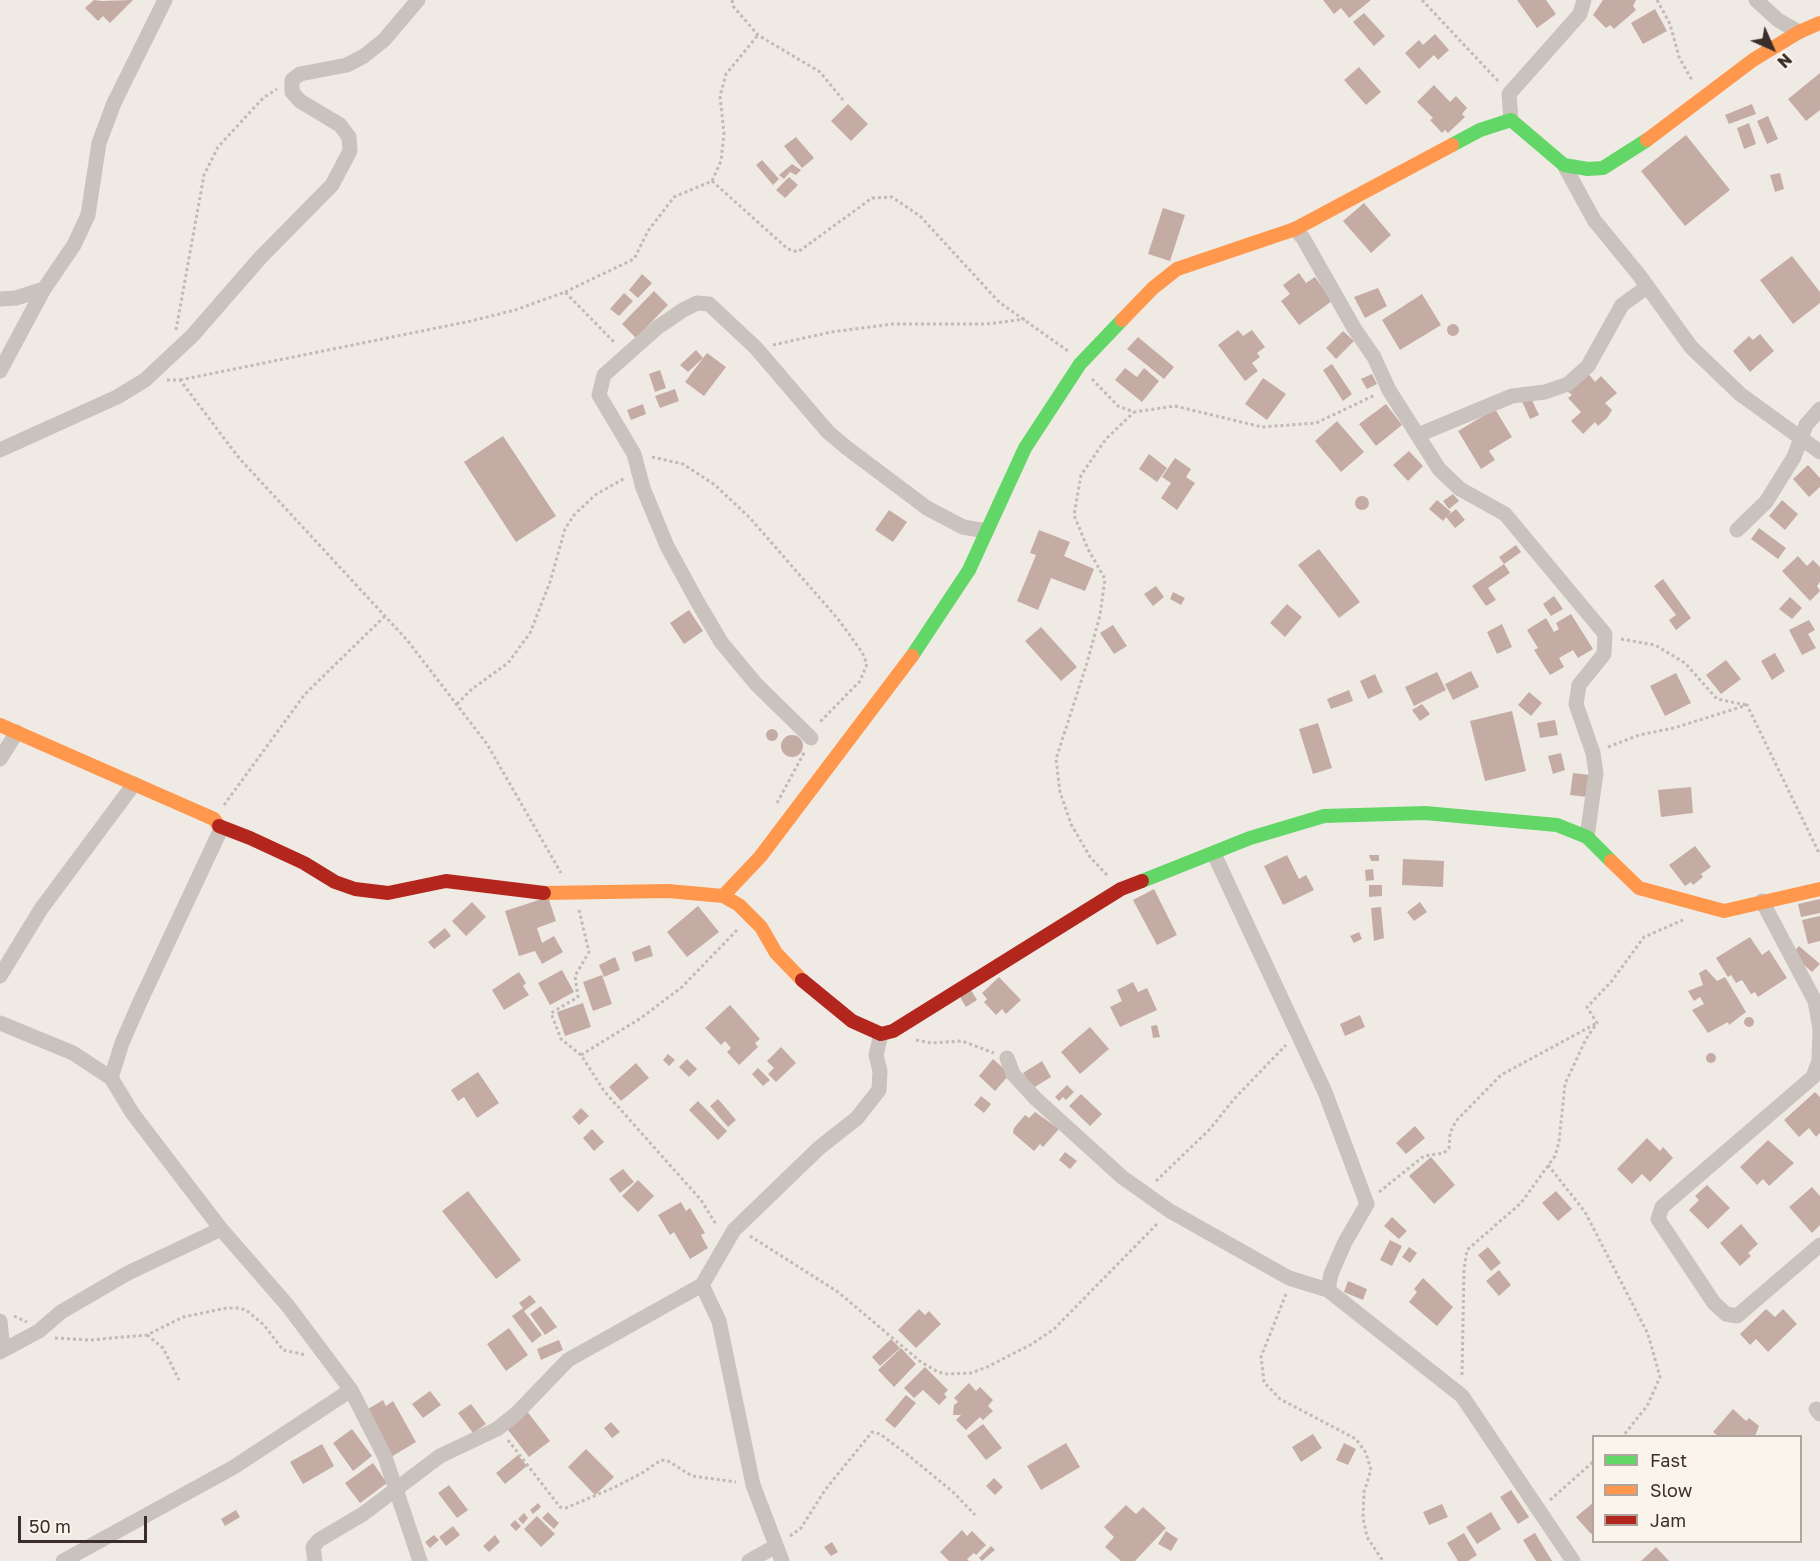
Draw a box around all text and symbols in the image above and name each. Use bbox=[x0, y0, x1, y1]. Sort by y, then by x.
north arrow bbox=[1742, 18, 1802, 78]
text: N bbox=[1773, 49, 1796, 72]
legend bbox=[1592, 1435, 1802, 1543]
text: Fast bbox=[1650, 1449, 1687, 1471]
text: Slow bbox=[1650, 1479, 1692, 1501]
scale bar bbox=[21, 1504, 150, 1542]
text: Jam bbox=[1650, 1509, 1686, 1531]
text: 50 m bbox=[29, 1515, 71, 1537]

